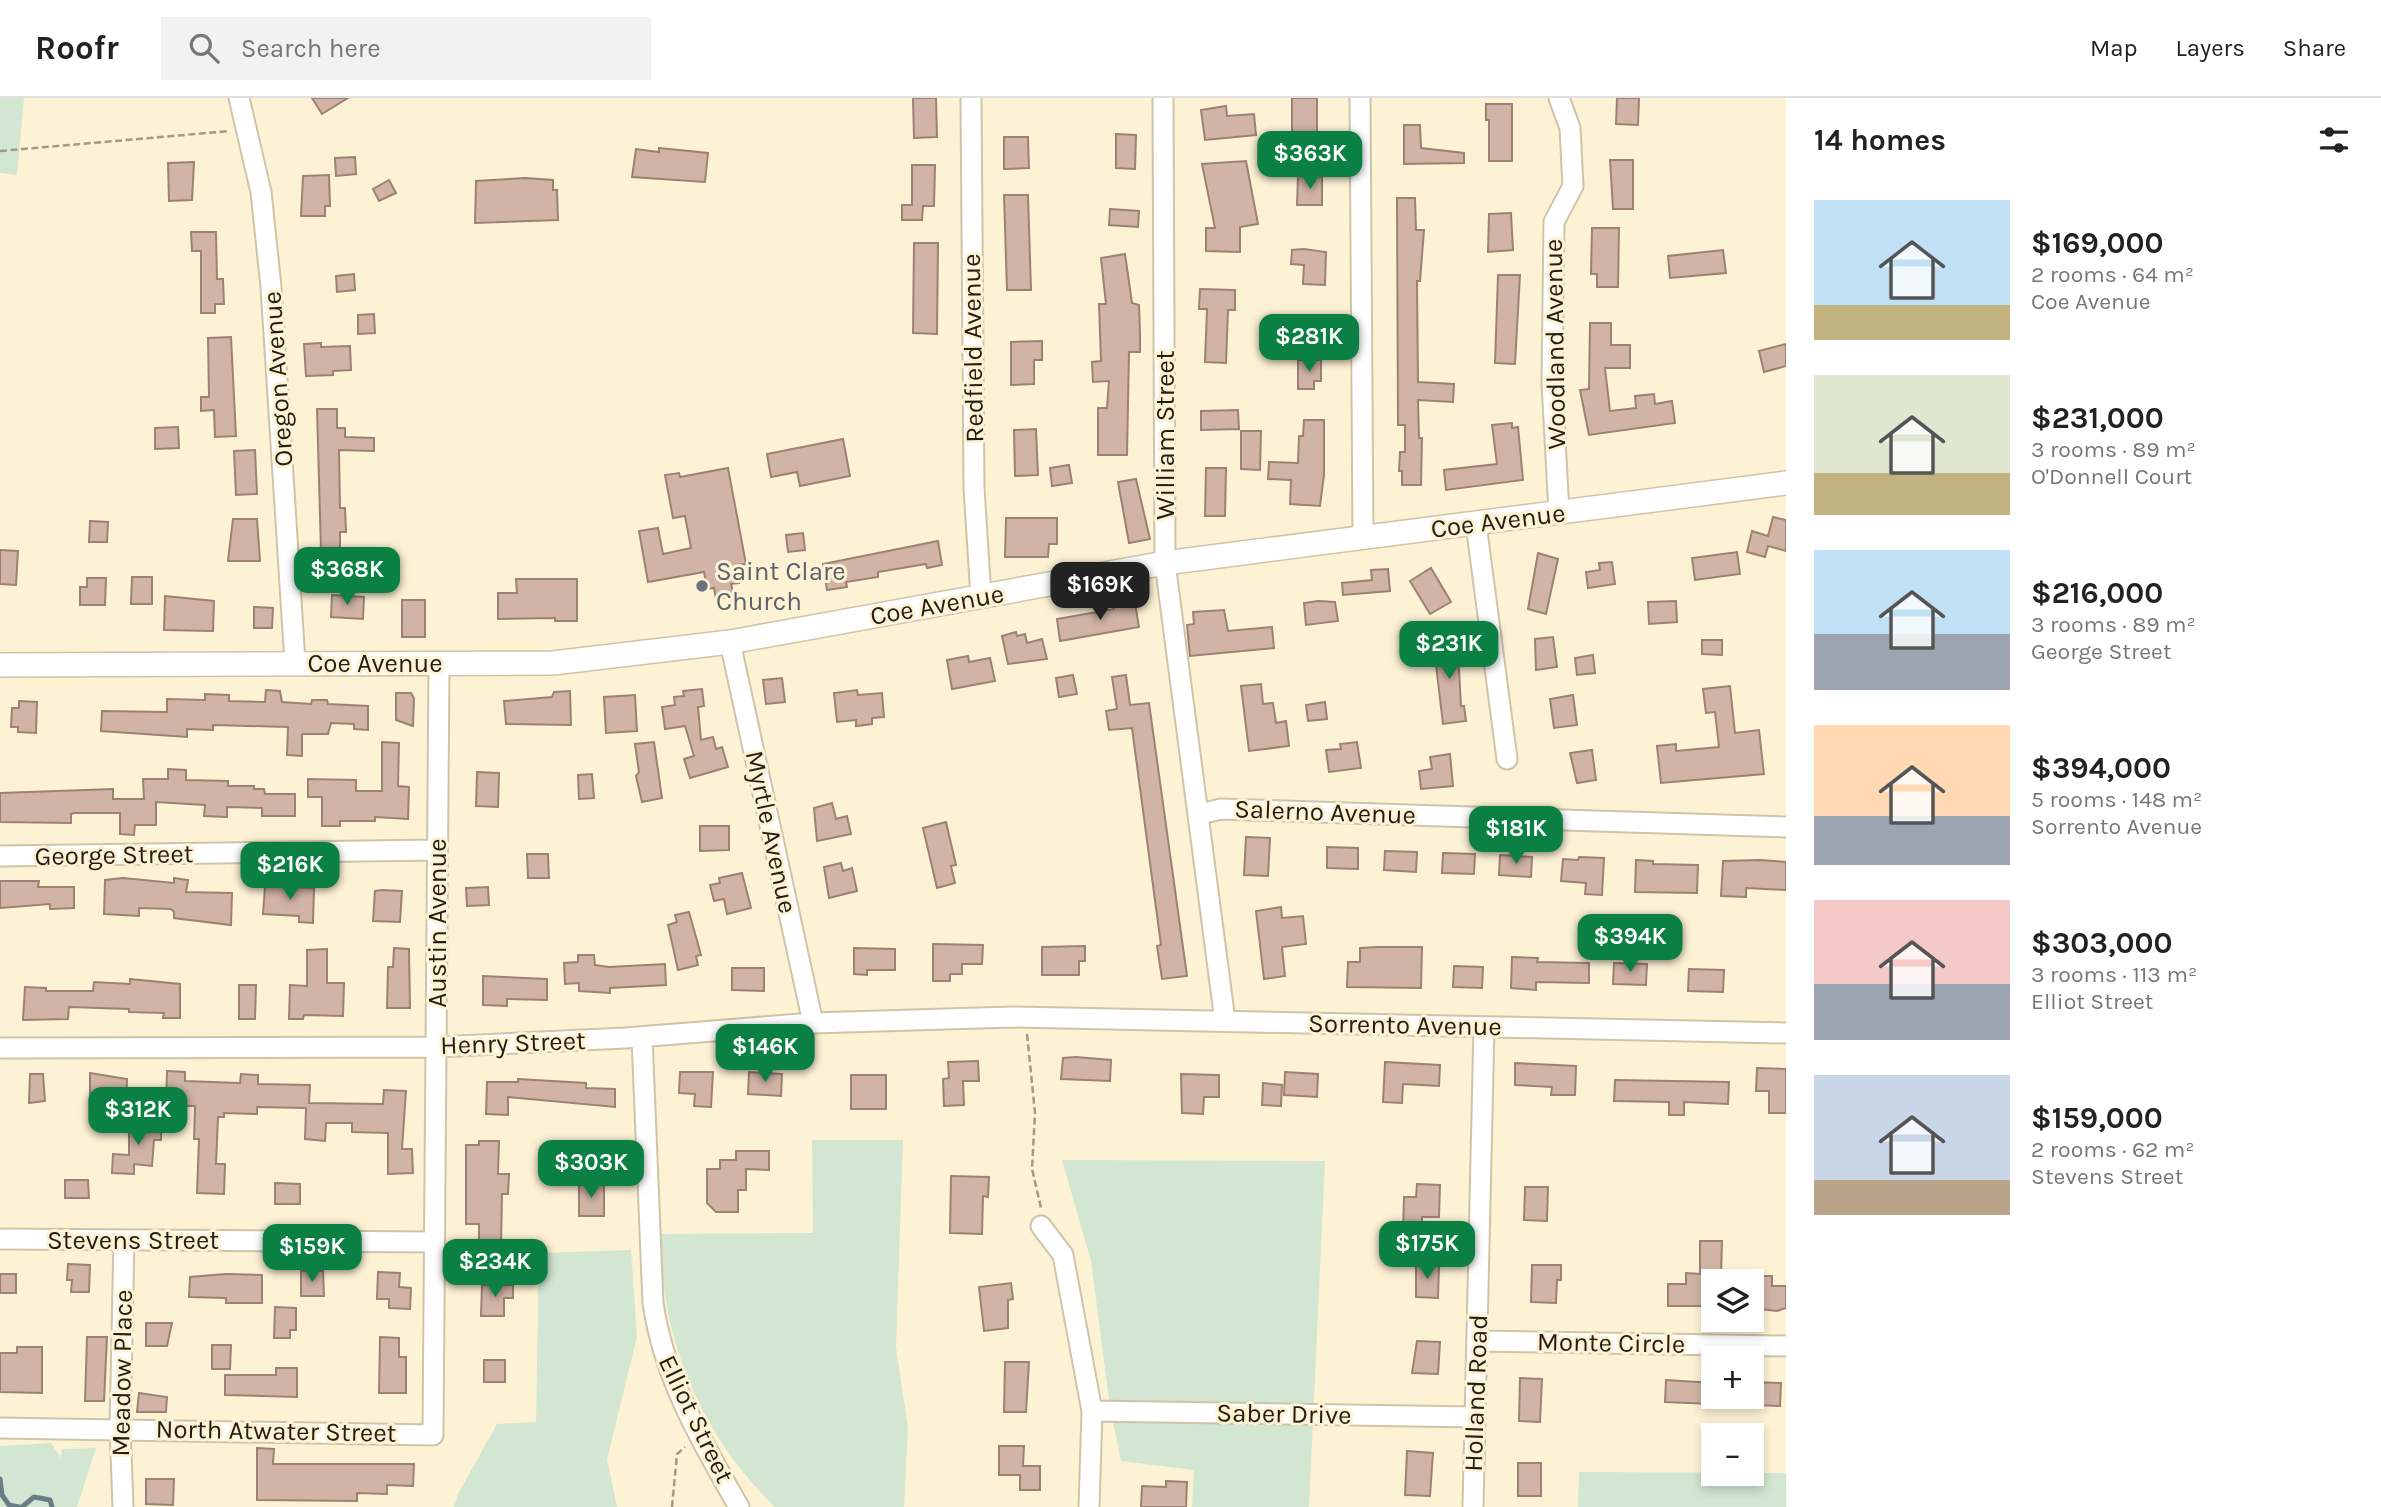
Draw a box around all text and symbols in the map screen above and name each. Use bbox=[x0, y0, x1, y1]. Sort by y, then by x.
search box bbox=[161, 17, 651, 80]
text: Roofr bbox=[35, 29, 119, 67]
icon: search bbox=[185, 29, 223, 67]
text: Search here bbox=[241, 33, 381, 64]
text: Map bbox=[2090, 34, 2138, 62]
text: Layers bbox=[2176, 34, 2245, 62]
text: Share bbox=[2283, 34, 2346, 62]
icon: filters bbox=[2315, 121, 2353, 159]
text: 14 homes bbox=[1814, 122, 1946, 158]
pin: $363K bbox=[1261, 132, 1359, 191]
text: $363K bbox=[1273, 140, 1347, 167]
text: $169,000 bbox=[2031, 225, 2163, 261]
icon: home bbox=[1870, 228, 1954, 312]
street label: Woodland Avenue bbox=[1538, 238, 1572, 450]
street label: Redfield Avenue bbox=[956, 253, 990, 443]
text: 2 rooms · 64 m² bbox=[2031, 261, 2194, 288]
text: Coe Avenue bbox=[2031, 288, 2151, 315]
street label: Oregon Avenue bbox=[256, 290, 300, 468]
pin: $281K bbox=[1260, 314, 1358, 374]
text: $281K bbox=[1275, 323, 1343, 350]
street label: William Street bbox=[1150, 350, 1181, 520]
text: $231,000 bbox=[2031, 400, 2164, 436]
icon: home bbox=[1870, 403, 1954, 487]
text: 3 rooms · 89 m² bbox=[2031, 436, 2196, 463]
text: O'Donnell Court bbox=[2031, 463, 2192, 490]
street label: Coe Avenue bbox=[1429, 497, 1567, 545]
pin: $368K bbox=[298, 547, 396, 607]
text: $368K bbox=[310, 556, 384, 583]
place label: Saint Clare Church bbox=[716, 556, 846, 617]
pin: $169K bbox=[1051, 562, 1149, 622]
text: $169K bbox=[1066, 571, 1134, 598]
text: $216,000 bbox=[2031, 575, 2163, 611]
marker: Saint Clare Church bbox=[694, 578, 710, 594]
street label: Coe Avenue bbox=[868, 578, 1006, 632]
icon: home bbox=[1870, 578, 1954, 662]
text: 3 rooms · 89 m² bbox=[2031, 611, 2196, 638]
pin: $231K bbox=[1400, 622, 1498, 681]
text: $231K bbox=[1415, 630, 1483, 657]
text: George Street bbox=[2031, 638, 2172, 665]
street label: Coe Avenue bbox=[307, 648, 443, 679]
street label: Myrtle Avenue bbox=[739, 748, 803, 916]
text: $394,000 bbox=[2031, 750, 2171, 786]
icon: home bbox=[1870, 753, 1954, 837]
text: 5 rooms · 148 m² bbox=[2031, 786, 2202, 813]
street label: Salerno Avenue bbox=[1234, 793, 1416, 831]
pin: $181K bbox=[1467, 806, 1565, 866]
text: Sorrento Avenue bbox=[2031, 813, 2202, 840]
text: $181K bbox=[1485, 815, 1547, 842]
street label: George Street bbox=[34, 838, 194, 872]
street label: Austin Avenue bbox=[422, 838, 453, 1008]
pin: $216K bbox=[241, 842, 339, 902]
text: $216K bbox=[257, 851, 323, 878]
pin: $394K bbox=[1581, 914, 1679, 974]
text: $394K bbox=[1594, 923, 1666, 950]
text: $303,000 bbox=[2031, 925, 2172, 961]
icon: home bbox=[1870, 928, 1954, 1012]
text: 3 rooms · 113 m² bbox=[2031, 961, 2197, 988]
text: Elliot Street bbox=[2031, 988, 2153, 1015]
street label: Sorrento Avenue bbox=[1308, 1008, 1502, 1042]
pin: $146K bbox=[716, 1024, 814, 1084]
street label: Henry Street bbox=[440, 1025, 586, 1061]
text: $146K bbox=[732, 1033, 798, 1060]
pin: $312K bbox=[89, 1088, 187, 1147]
text: $312K bbox=[104, 1096, 172, 1123]
text: $159,000 bbox=[2031, 1100, 2163, 1136]
icon: home bbox=[1870, 1103, 1954, 1187]
text: 2 rooms · 62 m² bbox=[2031, 1136, 2195, 1163]
pin: $303K bbox=[542, 1140, 640, 1200]
text: $303K bbox=[554, 1149, 628, 1176]
text: Stevens Street bbox=[2031, 1163, 2183, 1190]
pin: $175K bbox=[1378, 1222, 1476, 1281]
pin: $159K bbox=[263, 1224, 361, 1284]
street label: Stevens Street bbox=[47, 1225, 219, 1256]
text: $175K bbox=[1395, 1230, 1459, 1257]
text: $159K bbox=[279, 1233, 345, 1260]
pin: $234K bbox=[446, 1240, 544, 1299]
text: $234K bbox=[459, 1248, 531, 1275]
map controls bbox=[1701, 1269, 1764, 1486]
button: layers bbox=[1701, 1269, 1764, 1332]
street label: Meadow Place bbox=[105, 1289, 139, 1457]
street label: Holland Road bbox=[1458, 1314, 1494, 1472]
street label: Monte Circle bbox=[1537, 1326, 1685, 1360]
button: + bbox=[1701, 1346, 1764, 1409]
street label: Elliot Street bbox=[652, 1350, 740, 1488]
street label: Saber Drive bbox=[1216, 1397, 1352, 1431]
street label: North Atwater Street bbox=[155, 1413, 397, 1449]
button: − bbox=[1701, 1423, 1764, 1486]

